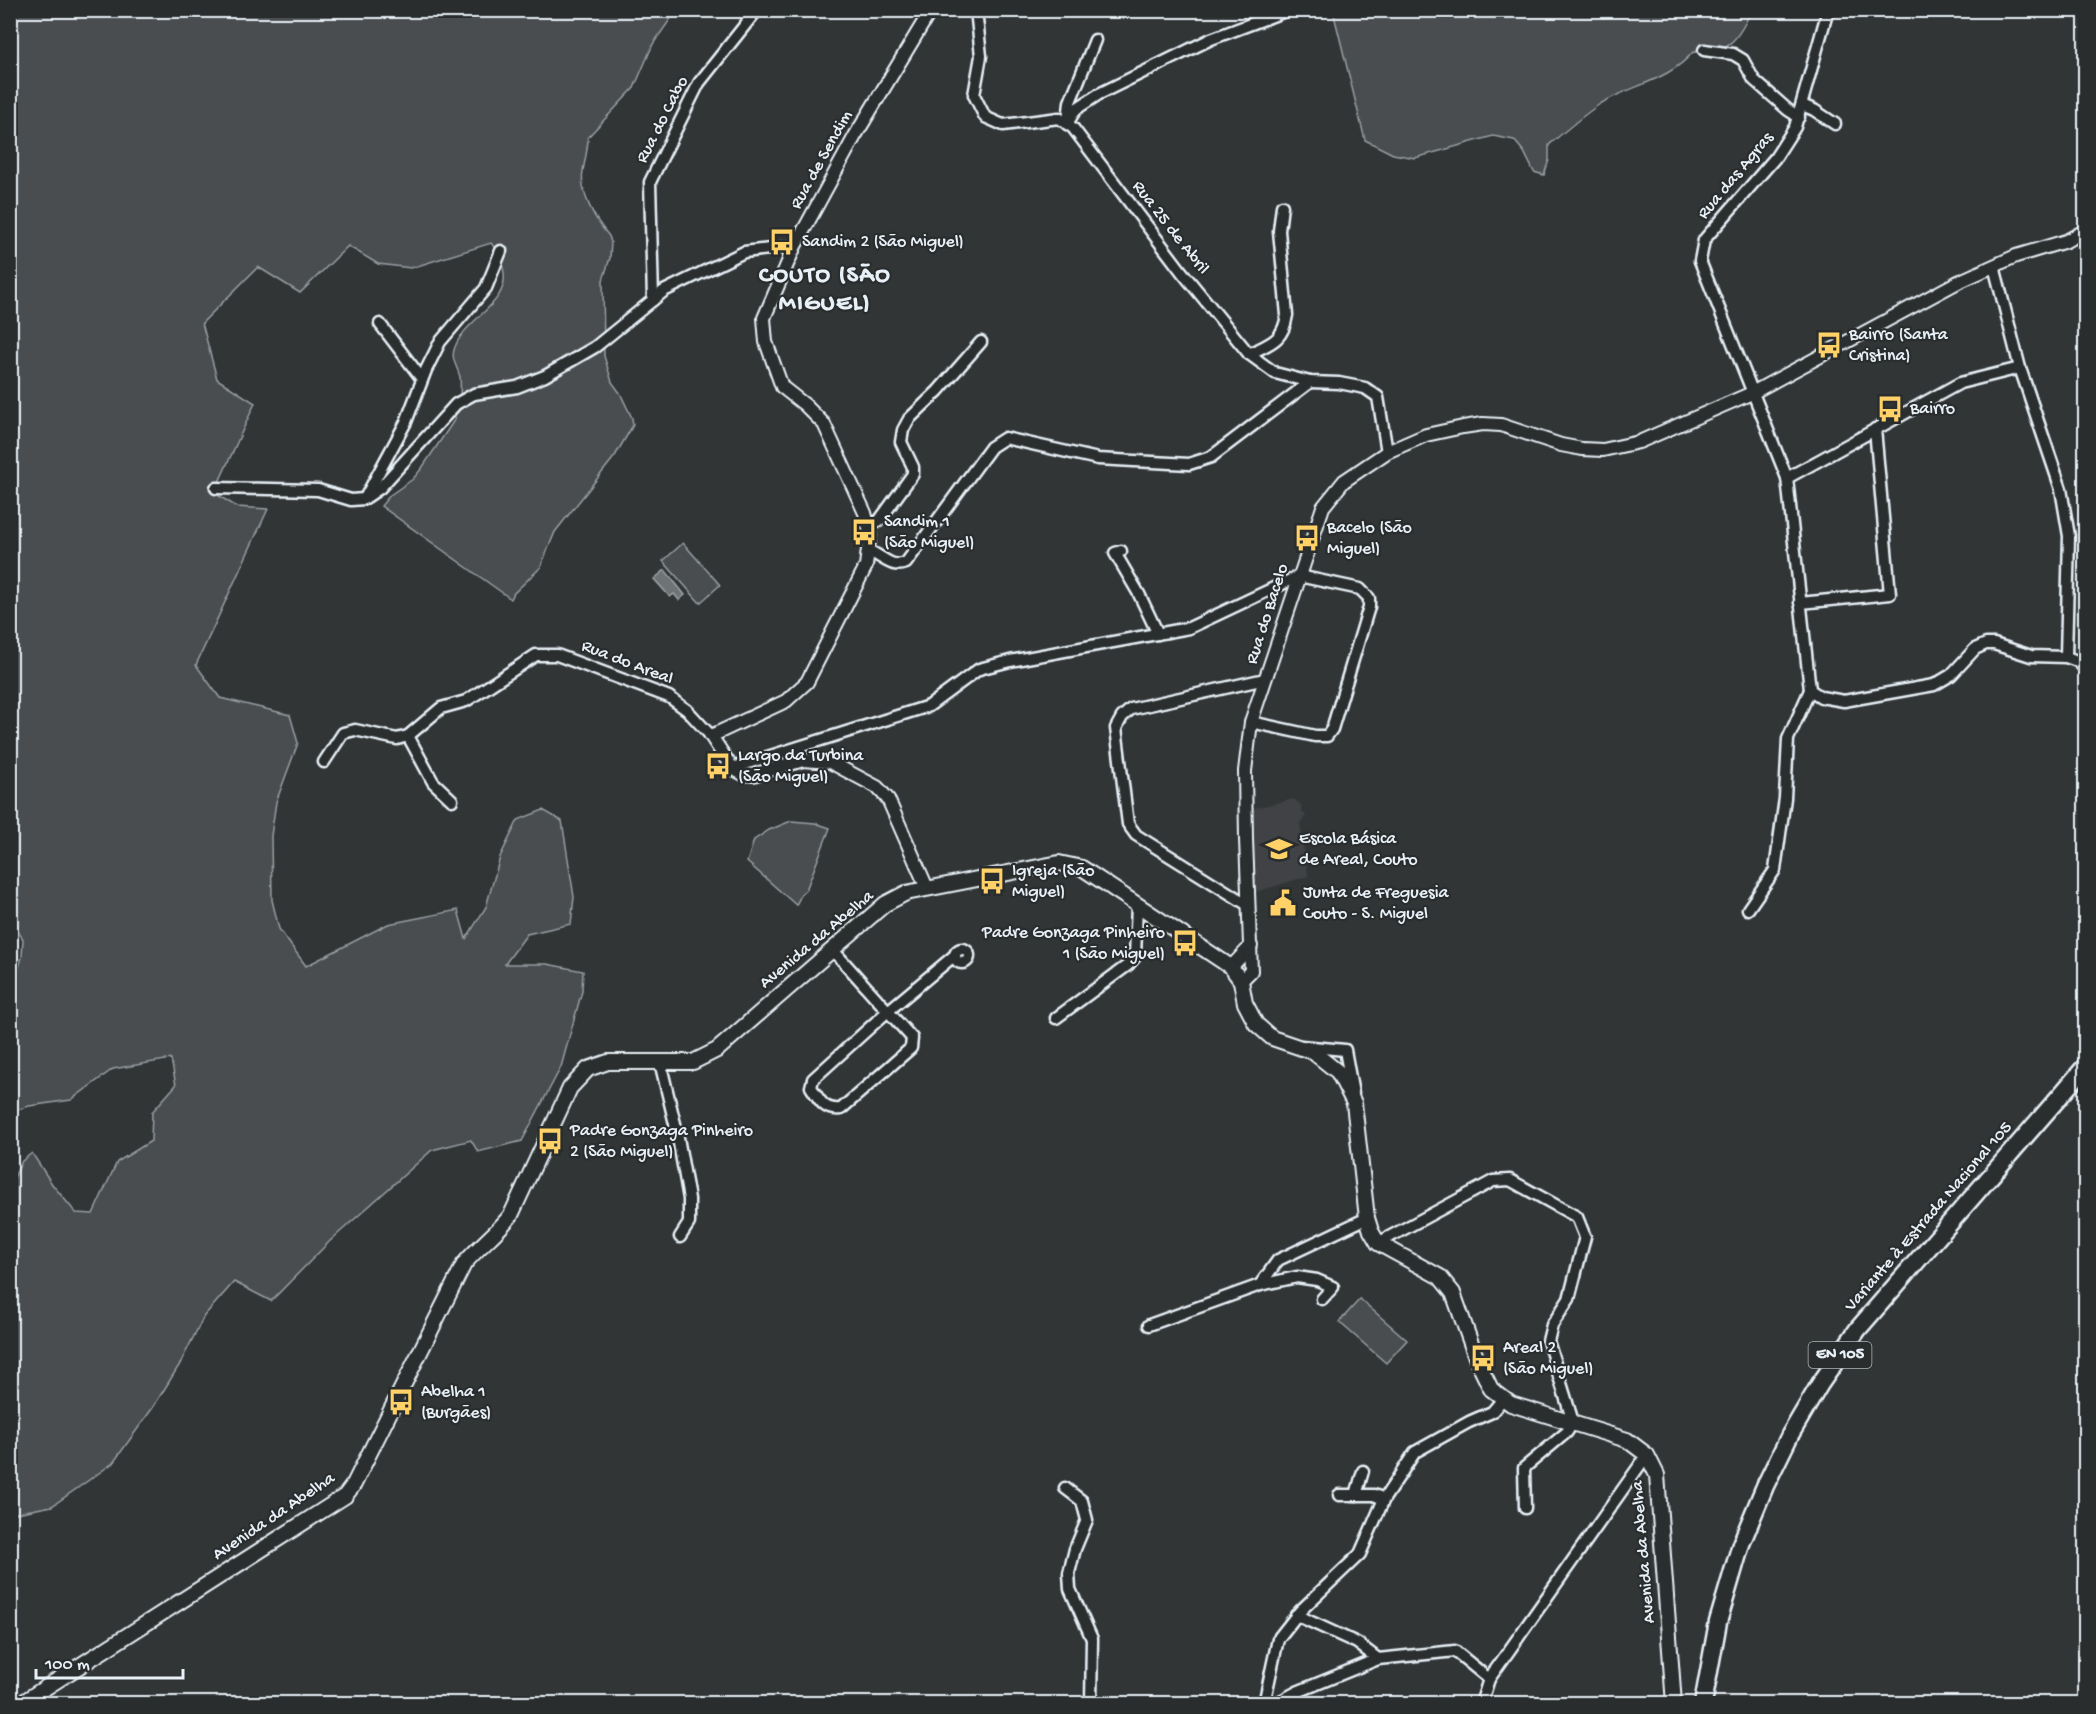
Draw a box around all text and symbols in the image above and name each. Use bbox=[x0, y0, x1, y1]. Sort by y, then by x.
street label: Rua do Cabo bbox=[632, 73, 694, 167]
street label: Rua de Sendim bbox=[786, 107, 858, 213]
street label: Rua das Agras bbox=[1693, 127, 1779, 224]
street label: Rua 25 de Abril bbox=[1127, 177, 1213, 279]
bus stop icon: Sandim 2 (São Miguel) bbox=[767, 227, 797, 257]
place label: Sandim 2 (São Miguel) bbox=[802, 232, 964, 253]
district label: COUTO (SÃO MIGUEL) bbox=[759, 262, 891, 319]
place label: Bairro (Santa Cristina) bbox=[1848, 325, 1949, 367]
bus stop icon: Bairro (Santa Cristina) bbox=[1814, 330, 1844, 360]
bus stop icon: Bairro bbox=[1875, 394, 1905, 424]
place label: Bairro bbox=[1909, 399, 1955, 420]
place label: Sandim 1 (São Miguel) bbox=[884, 512, 974, 554]
bus stop icon: Sandim 1 (São Miguel) bbox=[849, 517, 879, 547]
place label: Bacelo (São Miguel) bbox=[1326, 518, 1412, 560]
bus stop icon: Bacelo (São Miguel) bbox=[1292, 523, 1322, 553]
street label: Rua do Bacelo bbox=[1242, 561, 1294, 667]
street label: Rua do Areal bbox=[578, 636, 676, 690]
place label: Largo da Turbina (São Miguel) bbox=[738, 746, 864, 788]
bus stop icon: Largo da Turbina (São Miguel) bbox=[703, 751, 733, 781]
place label: Escola Básica de Areal, Couto bbox=[1299, 829, 1418, 871]
school or university icon: Escola Básica de Areal, Couto bbox=[1264, 834, 1294, 864]
place label: Igreja (São Miguel) bbox=[1012, 861, 1095, 903]
bus stop icon: Igreja (São Miguel) bbox=[977, 866, 1007, 896]
place label: Junta de Freguesia Couto - S. Miguel bbox=[1303, 883, 1450, 925]
street label: Avenida da Abelha bbox=[756, 885, 879, 994]
public building icon: Junta de Freguesia Couto - S. Miguel bbox=[1268, 888, 1298, 918]
place label: Padre Gonzaga Pinheiro 1 (São Miguel) bbox=[981, 923, 1165, 965]
bus stop icon: Padre Gonzaga Pinheiro 1 (São Miguel) bbox=[1170, 928, 1200, 958]
street label: Variante à Estrada Nacional 105 bbox=[1840, 1118, 2017, 1317]
place label: Padre Gonzaga Pinheiro 2 (São Miguel) bbox=[569, 1121, 753, 1163]
bus stop icon: Padre Gonzaga Pinheiro 2 (São Miguel) bbox=[535, 1126, 565, 1156]
place label: Areal 2 (São Miguel) bbox=[1503, 1338, 1593, 1380]
road number: EN 105 bbox=[1808, 1342, 1872, 1368]
bus stop icon: Areal 2 (São Miguel) bbox=[1468, 1343, 1498, 1373]
place label: Abelha 1 (Burgães) bbox=[421, 1382, 491, 1424]
bus stop icon: Abelha 1 (Burgães) bbox=[386, 1387, 416, 1417]
street label: Avenida da Abelha bbox=[209, 1468, 340, 1566]
street label: Avenida da Abelha bbox=[1627, 1479, 1661, 1624]
scale bar bbox=[36, 1642, 183, 1680]
text: 100 m bbox=[44, 1655, 90, 1676]

